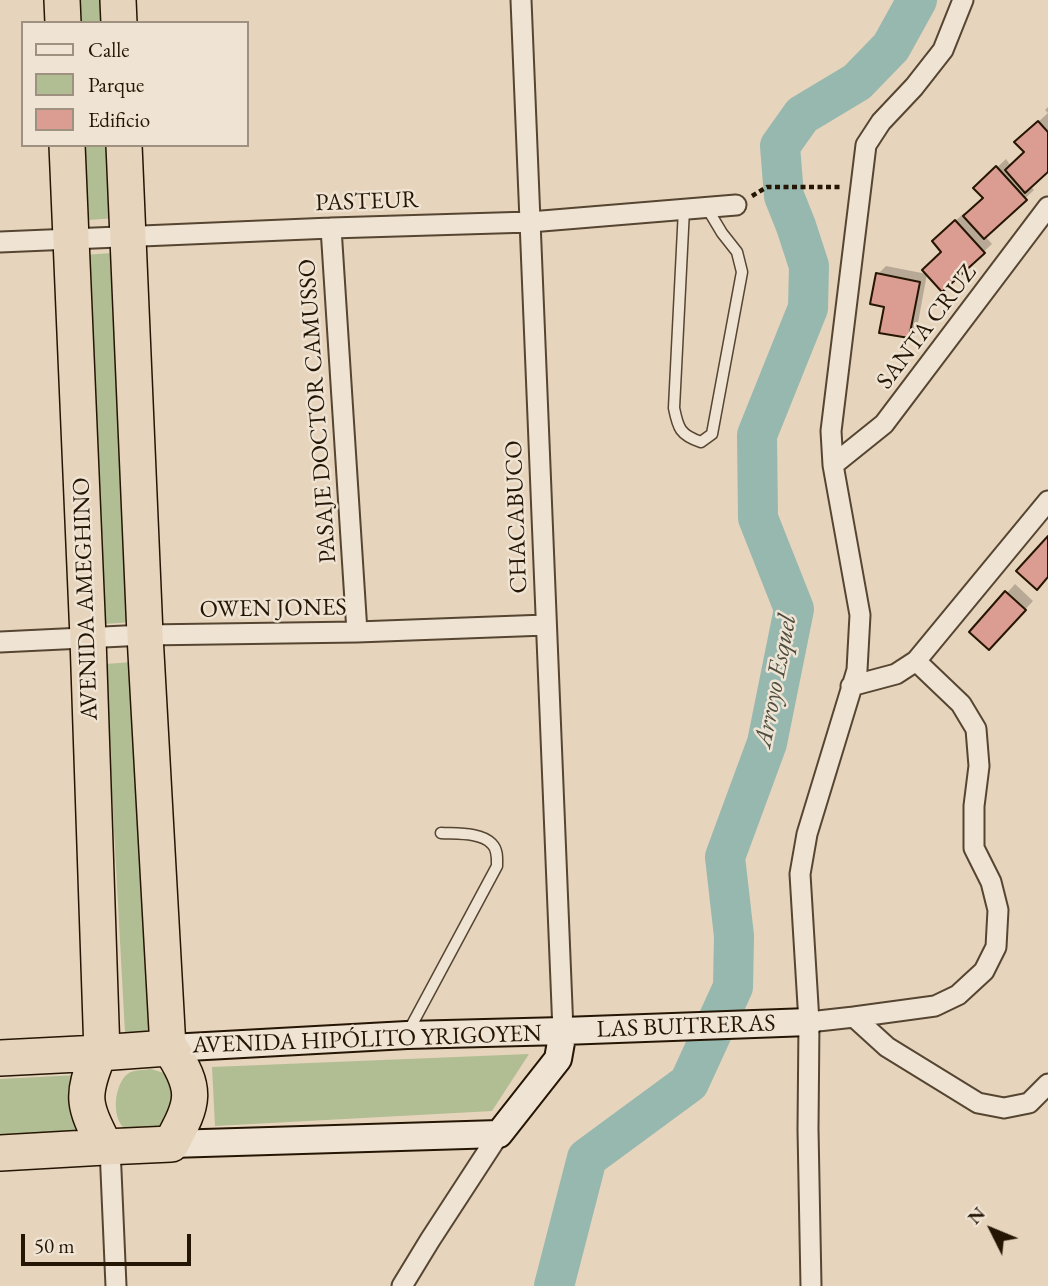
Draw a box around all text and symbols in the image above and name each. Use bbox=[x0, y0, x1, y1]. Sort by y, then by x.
legend bbox=[21, 21, 248, 147]
text: Calle bbox=[88, 36, 130, 63]
text: Parque bbox=[88, 71, 144, 98]
text: Edificio bbox=[88, 106, 150, 133]
street label: PASTEUR bbox=[315, 186, 419, 218]
street label: PASAJE DOCTOR CAMUSSO bbox=[293, 258, 343, 564]
street label: SANTA CRUZ bbox=[871, 259, 983, 395]
street label: CHACABUCO bbox=[500, 440, 534, 594]
street label: AVENIDA AMEGHINO bbox=[67, 477, 105, 721]
street label: OWEN JONES bbox=[199, 593, 347, 625]
water label: Arroyo Esquel bbox=[748, 612, 804, 750]
street label: LAS BUITRERAS bbox=[596, 1009, 776, 1045]
street label: AVENIDA HIPÓLITO YRIGOYEN bbox=[192, 1020, 542, 1060]
north arrow bbox=[957, 1195, 1027, 1265]
text: N bbox=[962, 1201, 991, 1229]
scale bar bbox=[24, 1220, 194, 1264]
text: 50 m bbox=[34, 1232, 75, 1259]

